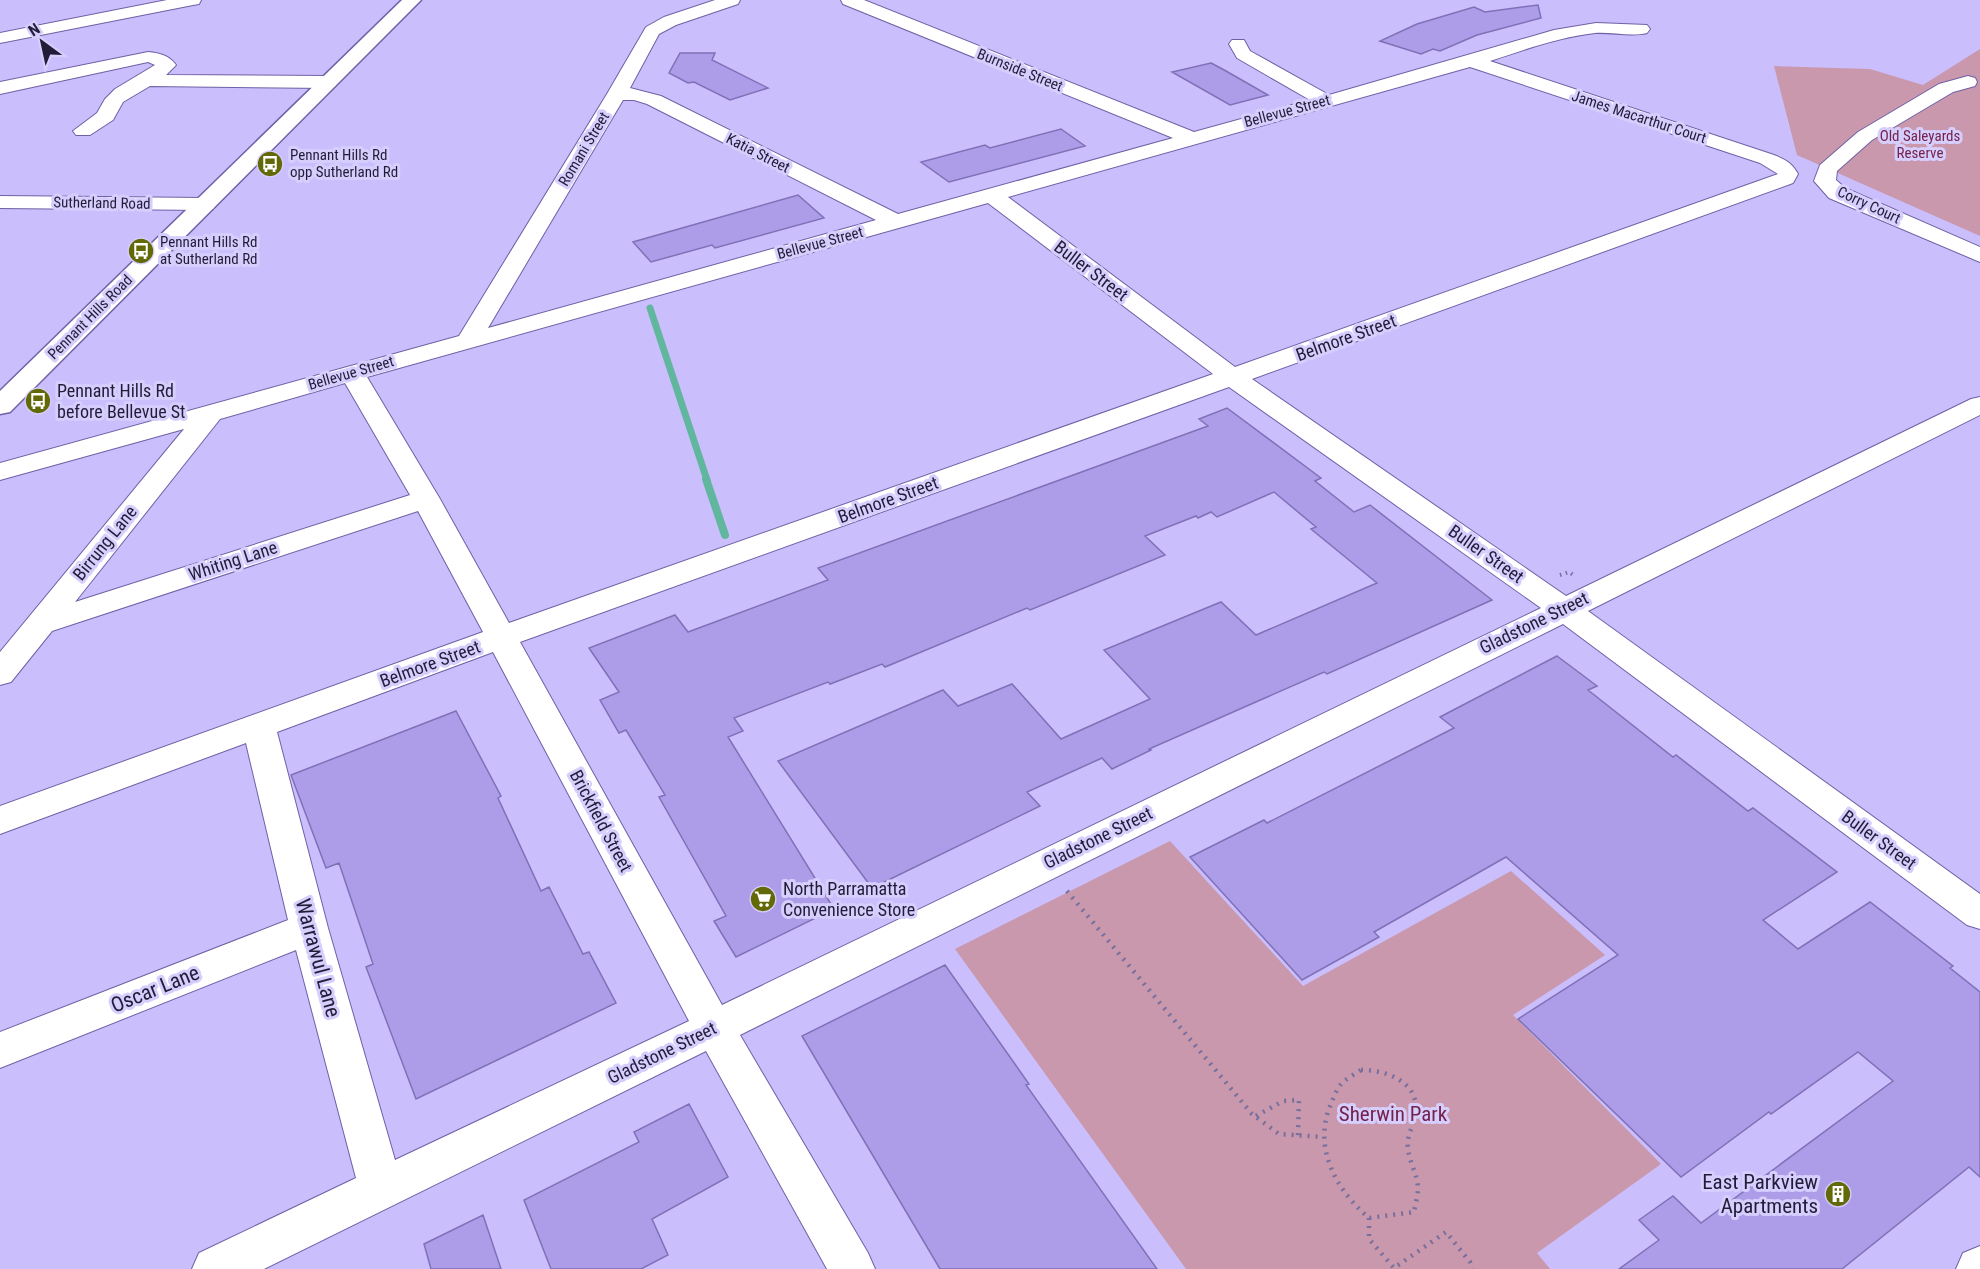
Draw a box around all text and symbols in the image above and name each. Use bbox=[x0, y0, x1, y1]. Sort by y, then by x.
north arrow bbox=[12, 12, 72, 72]
text: N bbox=[25, 19, 43, 40]
street label: Burnside Street bbox=[975, 45, 1065, 95]
street label: James Macarthur Court bbox=[1570, 87, 1708, 147]
street label: Bellevue Street bbox=[1242, 91, 1332, 131]
street label: Romani Street bbox=[555, 109, 613, 189]
park label: Old Saleyards Reserve bbox=[1880, 127, 1961, 162]
street label: Katia Street bbox=[723, 129, 793, 177]
place label: Pennant Hills Rd opp Sutherland Rd bbox=[290, 146, 398, 181]
bus stop icon: Pennant Hills Rd opp Sutherland Rd bbox=[255, 149, 285, 179]
street label: Corry Court bbox=[1835, 183, 1903, 227]
street label: Sutherland Road bbox=[53, 193, 151, 213]
street label: Bellevue Street bbox=[775, 223, 865, 263]
place label: Pennant Hills Rd at Sutherland Rd bbox=[160, 233, 258, 268]
bus stop icon: Pennant Hills Rd at Sutherland Rd bbox=[126, 236, 156, 266]
street label: Buller Street bbox=[1050, 236, 1132, 305]
street label: Pennant Hills Road bbox=[44, 271, 136, 363]
street label: Belmore Street bbox=[1293, 310, 1399, 365]
street label: Bellevue Street bbox=[306, 352, 396, 394]
place label: Pennant Hills Rd before Bellevue St bbox=[57, 380, 185, 422]
bus stop icon: Pennant Hills Rd before Bellevue St bbox=[23, 386, 53, 416]
street label: Belmore Street bbox=[835, 472, 941, 527]
street label: Birrung Lane bbox=[68, 501, 141, 584]
street label: Buller Street bbox=[1445, 520, 1528, 587]
street label: Whiting Lane bbox=[186, 536, 280, 585]
street label: Gladstone Street bbox=[1476, 587, 1591, 658]
street label: Belmore Street bbox=[377, 636, 483, 691]
street label: Brickfield Street bbox=[566, 766, 637, 875]
street label: Gladstone Street bbox=[1040, 802, 1155, 873]
street label: Buller Street bbox=[1838, 806, 1921, 874]
place label: North Parramatta Convenience Store bbox=[783, 878, 915, 920]
supermarket icon: North Parramatta Convenience Store bbox=[748, 884, 778, 914]
street label: Warrawul Lane bbox=[291, 896, 345, 1020]
street label: Oscar Lane bbox=[107, 960, 203, 1018]
street label: Gladstone Street bbox=[604, 1017, 719, 1088]
park label: Sherwin Park bbox=[1339, 1102, 1448, 1126]
place label: East Parkview Apartments bbox=[1702, 1170, 1818, 1218]
building icon: East Parkview Apartments bbox=[1823, 1179, 1853, 1209]

